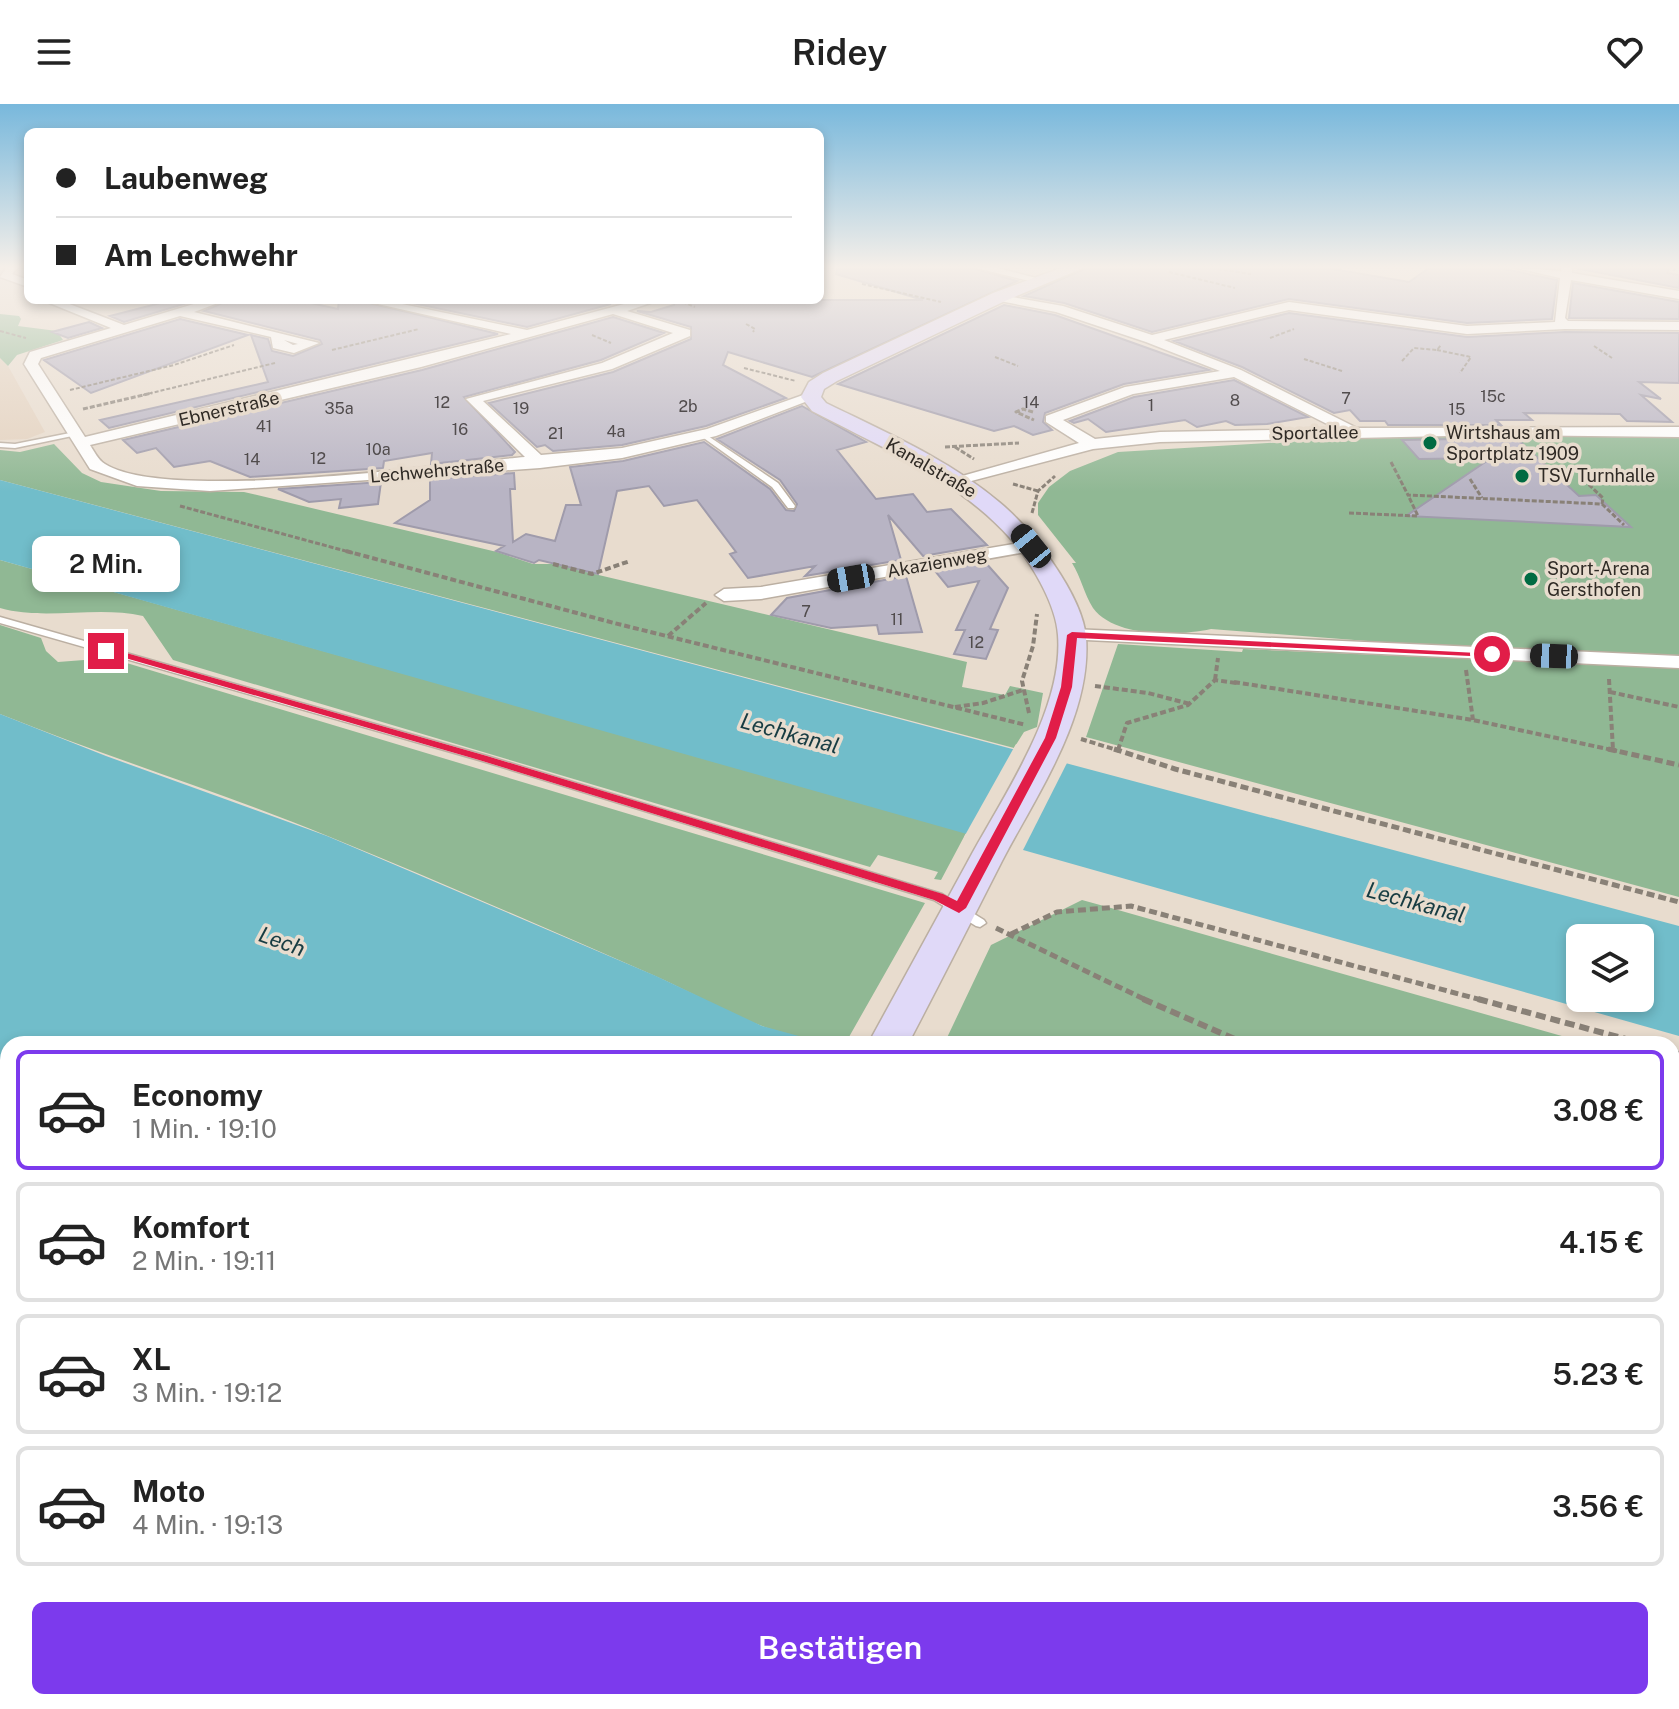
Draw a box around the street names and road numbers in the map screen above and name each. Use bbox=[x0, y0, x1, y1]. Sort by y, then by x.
street label: Ebnerstraße bbox=[177, 387, 281, 430]
street label: Sportallee bbox=[1271, 421, 1359, 444]
street label: Kanalstraße bbox=[882, 433, 980, 502]
street label: Lechwehrstraße bbox=[369, 454, 505, 487]
street label: Akazienweg bbox=[885, 543, 989, 582]

